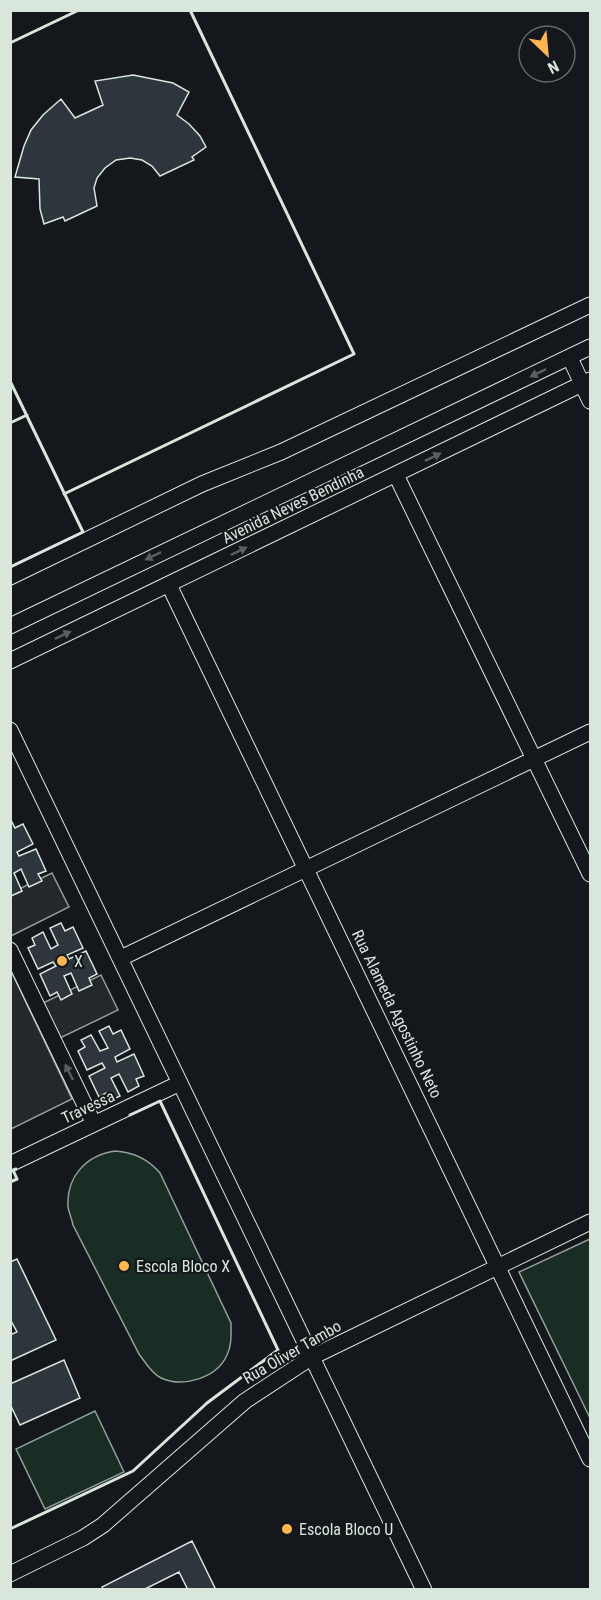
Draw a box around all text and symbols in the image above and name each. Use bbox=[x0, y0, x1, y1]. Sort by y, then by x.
north arrow bbox=[517, 24, 577, 84]
text: N bbox=[545, 56, 562, 78]
one-way arrow bbox=[529, 368, 546, 377]
one-way arrow bbox=[425, 452, 442, 461]
street label: Avenida Neves Bendinha bbox=[219, 462, 367, 548]
one-way arrow bbox=[231, 546, 248, 556]
one-way arrow bbox=[145, 552, 162, 561]
one-way arrow bbox=[55, 631, 72, 640]
street label: Rua Alameda Agostinho Neto bbox=[348, 927, 446, 1101]
place label: X bbox=[74, 952, 83, 971]
marker: X bbox=[55, 954, 69, 968]
one-way arrow bbox=[64, 1063, 73, 1080]
street label: Travessa bbox=[58, 1086, 118, 1128]
place label: Escola Bloco X bbox=[136, 1257, 230, 1276]
marker: Escola Bloco X bbox=[117, 1259, 131, 1273]
street label: Rua Oliver Tambo bbox=[240, 1316, 344, 1388]
place label: Escola Bloco U bbox=[299, 1520, 393, 1539]
marker: Escola Bloco U bbox=[280, 1522, 294, 1536]

